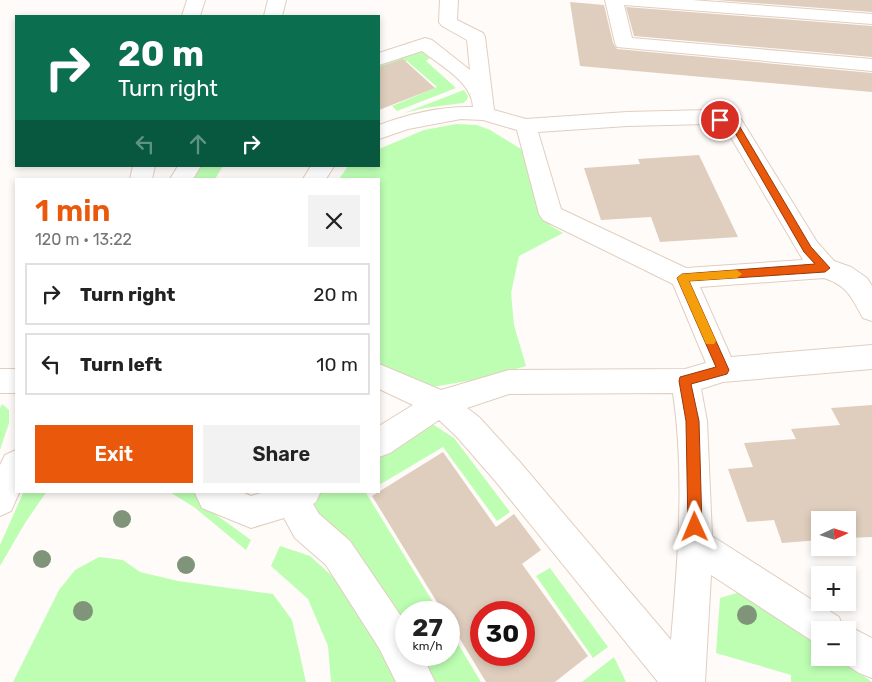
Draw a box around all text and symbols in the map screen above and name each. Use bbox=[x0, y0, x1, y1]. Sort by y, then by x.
text: 20 m bbox=[118, 33, 204, 75]
icon: right bbox=[35, 35, 100, 100]
text: Turn right bbox=[118, 75, 218, 102]
pin bbox=[699, 99, 741, 141]
icon: arrive bbox=[706, 106, 734, 134]
icon: left bbox=[131, 130, 159, 158]
icon: ahead bbox=[184, 130, 212, 158]
icon: right bbox=[237, 130, 265, 158]
text: 1 min bbox=[35, 193, 110, 229]
button: close bbox=[308, 195, 360, 247]
text: 120 m · 13:22 bbox=[35, 230, 132, 249]
icon: right bbox=[37, 280, 65, 308]
text: Turn right bbox=[80, 283, 175, 306]
text: 20 m bbox=[313, 283, 358, 306]
icon: left bbox=[37, 350, 65, 378]
text: Turn left bbox=[80, 353, 162, 376]
text: 10 m bbox=[316, 353, 358, 376]
button: Exit bbox=[35, 425, 193, 483]
button: Share bbox=[203, 425, 360, 483]
position arrow bbox=[668, 500, 720, 552]
north arrow bbox=[811, 511, 856, 556]
map controls bbox=[811, 511, 856, 666]
button: + bbox=[811, 566, 856, 611]
speed limit sign: 30 bbox=[470, 601, 535, 666]
text: 27 bbox=[412, 613, 443, 642]
button: − bbox=[811, 621, 856, 666]
text: km/h bbox=[413, 639, 442, 653]

